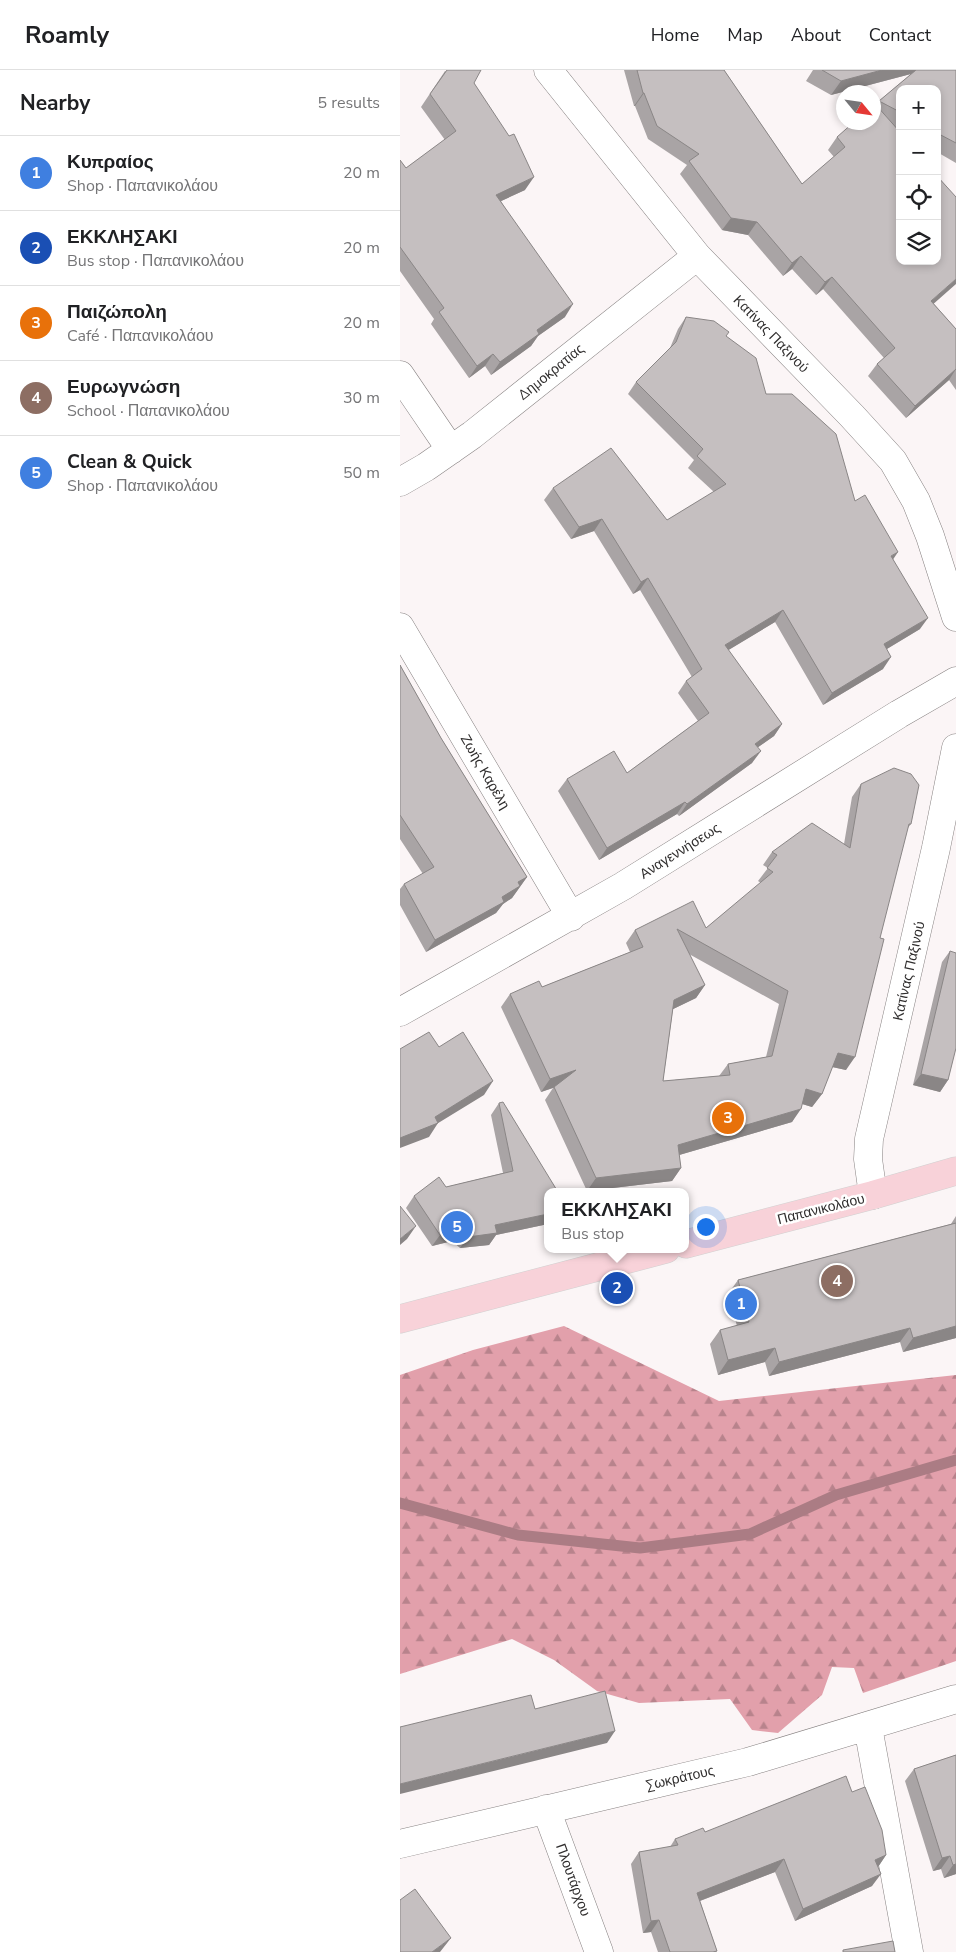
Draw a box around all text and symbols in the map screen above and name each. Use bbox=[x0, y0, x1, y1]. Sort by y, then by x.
text: Roamly bbox=[25, 19, 109, 51]
text: Home bbox=[651, 23, 699, 47]
text: Map bbox=[727, 23, 763, 47]
text: About bbox=[791, 23, 841, 47]
text: Contact bbox=[869, 23, 931, 47]
north arrow bbox=[836, 85, 881, 130]
map controls bbox=[896, 85, 941, 265]
button: + bbox=[896, 85, 941, 130]
text: Nearby bbox=[20, 89, 90, 117]
text: 5 results bbox=[318, 92, 380, 114]
button: − bbox=[896, 130, 941, 175]
text: Κυπραίος bbox=[67, 149, 154, 175]
text: 1 bbox=[31, 162, 41, 184]
text: 20 m bbox=[343, 162, 380, 184]
text: Shop · Παπανικολάου bbox=[67, 175, 218, 197]
button: locate bbox=[896, 175, 941, 220]
button: layers bbox=[896, 220, 941, 265]
text: ΕΚΚΛΗΣΑΚΙ bbox=[67, 224, 178, 250]
text: 2 bbox=[31, 237, 41, 259]
text: 20 m bbox=[343, 237, 380, 259]
text: Bus stop · Παπανικολάου bbox=[67, 250, 244, 272]
street label: Κατίνας Παξινού bbox=[729, 291, 813, 377]
text: Παιζώπολη bbox=[67, 299, 167, 325]
text: 3 bbox=[31, 312, 41, 334]
text: 20 m bbox=[343, 312, 380, 334]
text: Café · Παπανικολάου bbox=[67, 325, 214, 347]
street label: Δημοκρατίας bbox=[514, 339, 588, 405]
text: Ευρωγνώση bbox=[67, 374, 180, 400]
text: 4 bbox=[31, 387, 41, 409]
text: 30 m bbox=[343, 387, 380, 409]
text: School · Παπανικολάου bbox=[67, 400, 230, 422]
text: Clean & Quick bbox=[67, 449, 192, 475]
text: 5 bbox=[31, 462, 41, 484]
text: 50 m bbox=[343, 462, 380, 484]
text: Shop · Παπανικολάου bbox=[67, 475, 218, 497]
street label: Ζωής Καρέλη bbox=[456, 731, 514, 813]
street label: Αναγεννήσεως bbox=[636, 818, 724, 883]
street label: Κατίνας Παξινού bbox=[888, 919, 930, 1023]
pin: 3 bbox=[712, 1099, 744, 1137]
popup bbox=[544, 1188, 689, 1253]
street label: Παπανικολάου bbox=[775, 1189, 867, 1229]
text: ΕΚΚΛΗΣΑΚΙ bbox=[561, 1197, 672, 1223]
pin: 5 bbox=[441, 1208, 473, 1246]
your location bbox=[693, 1214, 719, 1240]
text: Bus stop bbox=[561, 1223, 624, 1245]
pin: 4 bbox=[821, 1262, 853, 1300]
pin: 2 bbox=[601, 1269, 633, 1307]
pin: 1 bbox=[725, 1285, 757, 1323]
street label: Σωκράτους bbox=[644, 1761, 716, 1795]
street label: Πλουτάρχου bbox=[551, 1841, 595, 1919]

